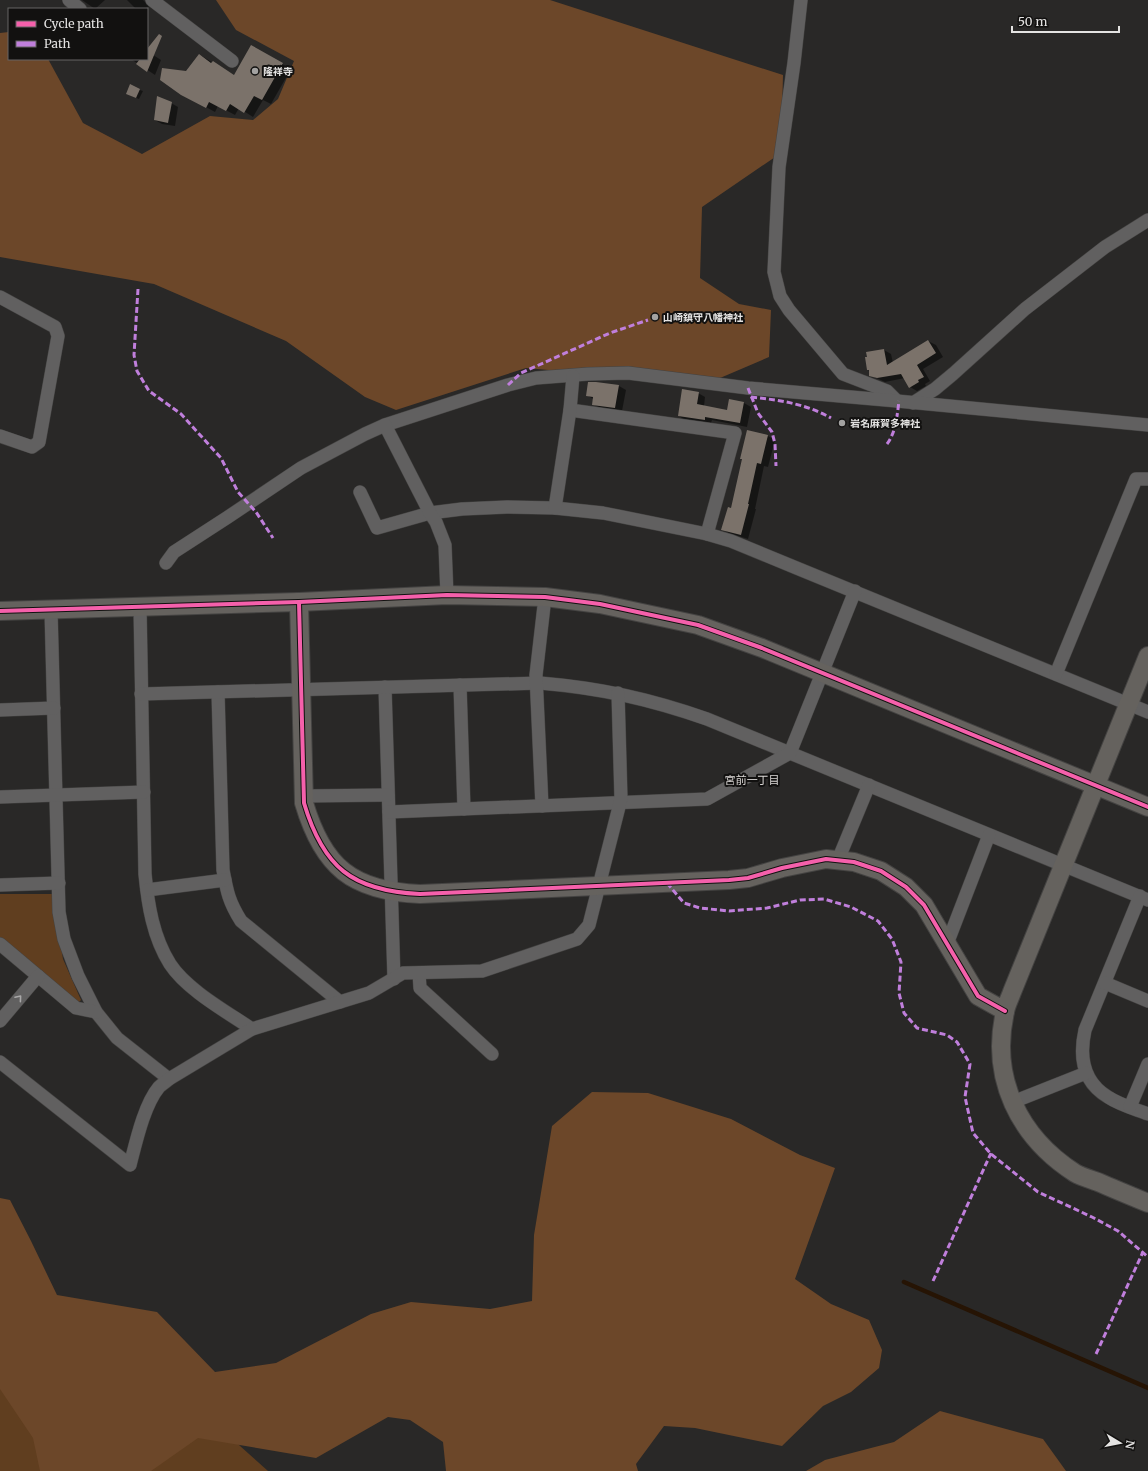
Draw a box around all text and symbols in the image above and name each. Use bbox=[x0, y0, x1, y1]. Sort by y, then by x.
legend bbox=[8, 8, 148, 60]
scale bar bbox=[1012, 8, 1119, 34]
text: 50 m bbox=[1018, 14, 1047, 29]
text: Cycle path bbox=[44, 16, 104, 31]
text: Path bbox=[44, 36, 70, 51]
place label: 隆祥寺 bbox=[263, 65, 293, 78]
marker: 隆祥寺 bbox=[250, 66, 260, 76]
place label: 山崎鎮守八幡神社 bbox=[663, 311, 744, 324]
marker: 山崎鎮守八幡神社 bbox=[650, 312, 660, 322]
place label: 岩名麻賀多神社 bbox=[850, 417, 921, 430]
marker: 岩名麻賀多神社 bbox=[837, 418, 847, 428]
district label: 宮前一丁目 bbox=[725, 773, 780, 787]
one-way arrow bbox=[15, 995, 22, 1003]
north arrow bbox=[1100, 1423, 1140, 1463]
text: N bbox=[1122, 1439, 1137, 1451]

